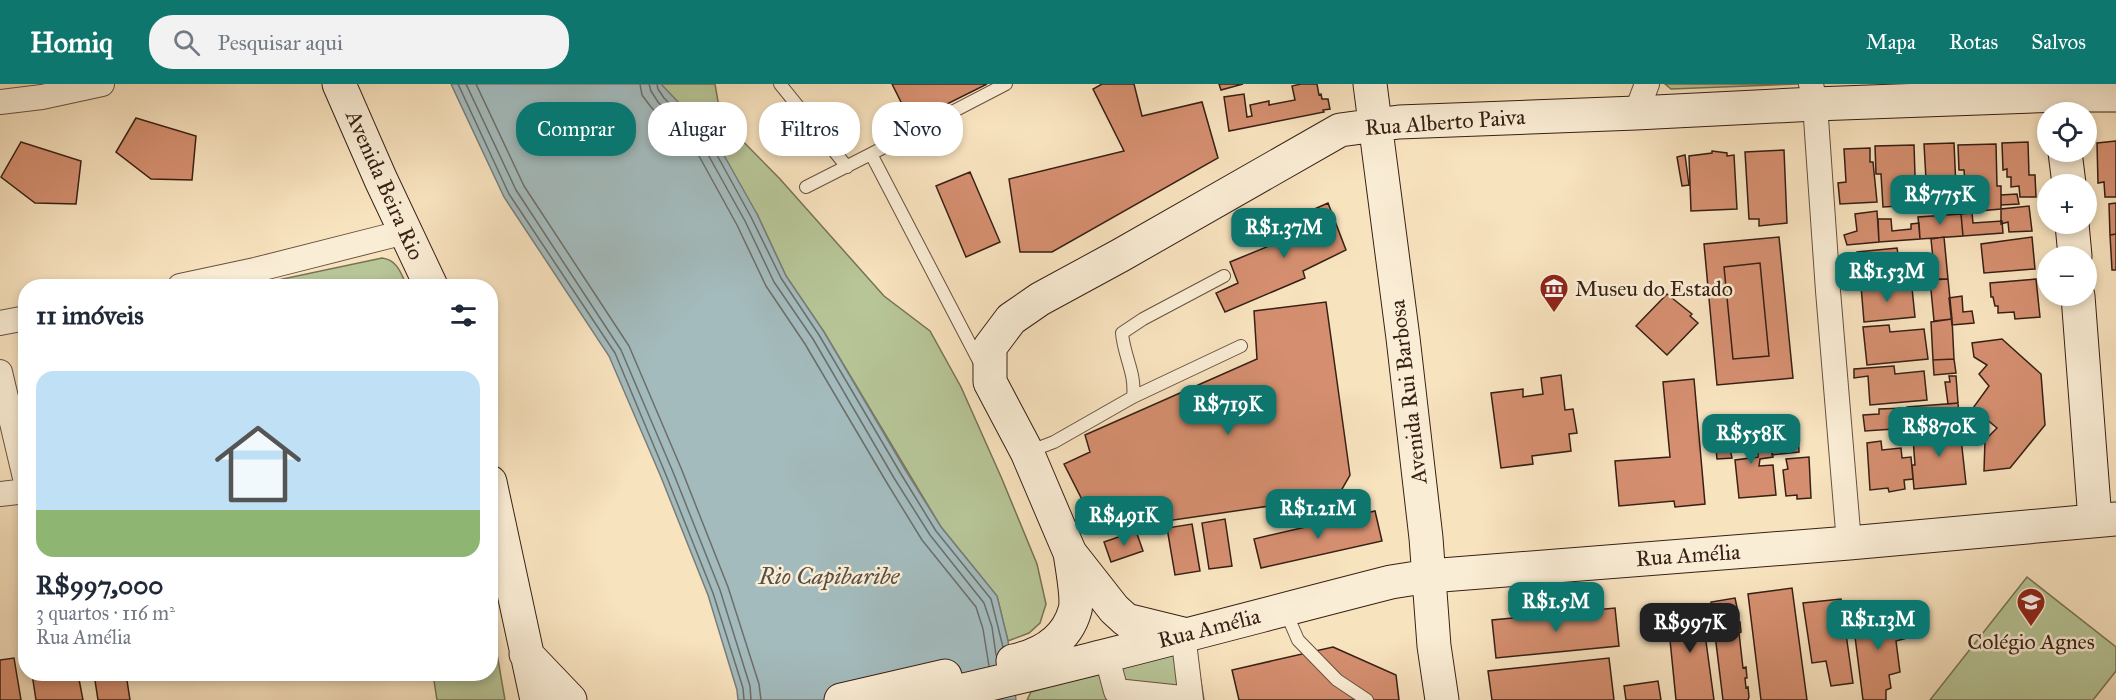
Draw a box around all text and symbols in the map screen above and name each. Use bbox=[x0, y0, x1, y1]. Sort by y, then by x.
search box bbox=[149, 15, 569, 69]
text: Homiq bbox=[30, 25, 113, 60]
icon: search bbox=[170, 26, 203, 59]
text: Pesquisar aqui bbox=[218, 29, 343, 56]
text: Mapa bbox=[1866, 29, 1916, 55]
text: Rotas bbox=[1949, 29, 1998, 55]
text: Salvos bbox=[2031, 29, 2086, 55]
chip: Comprar bbox=[516, 102, 636, 156]
chip: Alugar bbox=[648, 102, 747, 156]
chip: Filtros bbox=[759, 102, 860, 156]
chip: Novo bbox=[872, 102, 963, 156]
map controls bbox=[2037, 102, 2097, 306]
button: locate bbox=[2037, 102, 2097, 162]
street label: Rua Alberto Paiva bbox=[1364, 103, 1527, 141]
street label: Avenida Beira Rio bbox=[340, 105, 430, 264]
button: + bbox=[2037, 174, 2097, 234]
pin: R$775K bbox=[1891, 175, 1989, 226]
text: R$775K bbox=[1905, 182, 1975, 206]
pin: R$1.37M bbox=[1229, 208, 1339, 259]
text: R$1.37M bbox=[1245, 215, 1323, 239]
button: − bbox=[2037, 246, 2097, 306]
pin: R$1.53M bbox=[1832, 252, 1942, 303]
text: R$1.53M bbox=[1849, 259, 1925, 283]
museum icon: Museu do Estado bbox=[1538, 272, 1570, 314]
place label: Museu do Estado bbox=[1575, 275, 1733, 302]
street label: Avenida Rui Barbosa bbox=[1383, 298, 1433, 487]
text: 11 imóveis bbox=[36, 299, 144, 331]
icon: filters bbox=[447, 299, 480, 332]
pin: R$719K bbox=[1179, 385, 1277, 436]
text: R$719K bbox=[1193, 392, 1263, 416]
pin: R$870K bbox=[1890, 407, 1988, 458]
icon: home bbox=[204, 410, 312, 518]
pin: R$558K bbox=[1702, 414, 1800, 465]
text: R$870K bbox=[1902, 414, 1976, 438]
text: R$558K bbox=[1716, 421, 1786, 445]
pin: R$1.21M bbox=[1263, 489, 1373, 540]
pin: R$491K bbox=[1075, 496, 1173, 547]
text: R$1.21M bbox=[1280, 496, 1356, 520]
text: R$491K bbox=[1089, 503, 1159, 527]
street label: Rua Amélia bbox=[1635, 538, 1742, 572]
water label: Rio Capibaribe bbox=[758, 561, 901, 591]
text: R$997,000 bbox=[36, 569, 163, 601]
pin: R$1.5M bbox=[1507, 582, 1605, 633]
school or university icon: Colégio Agnes bbox=[2015, 586, 2047, 628]
text: R$1.5M bbox=[1522, 589, 1590, 613]
pin: R$1.13M bbox=[1823, 600, 1933, 651]
text: 3 quartos · 116 m² bbox=[36, 601, 175, 625]
street label: Rua Amélia bbox=[1155, 602, 1264, 654]
pin: R$997K bbox=[1641, 603, 1739, 654]
text: R$1.13M bbox=[1841, 607, 1915, 631]
text: R$997K bbox=[1654, 610, 1726, 634]
text: Rua Amélia bbox=[36, 625, 131, 649]
place label: Colégio Agnes bbox=[1967, 628, 2095, 655]

